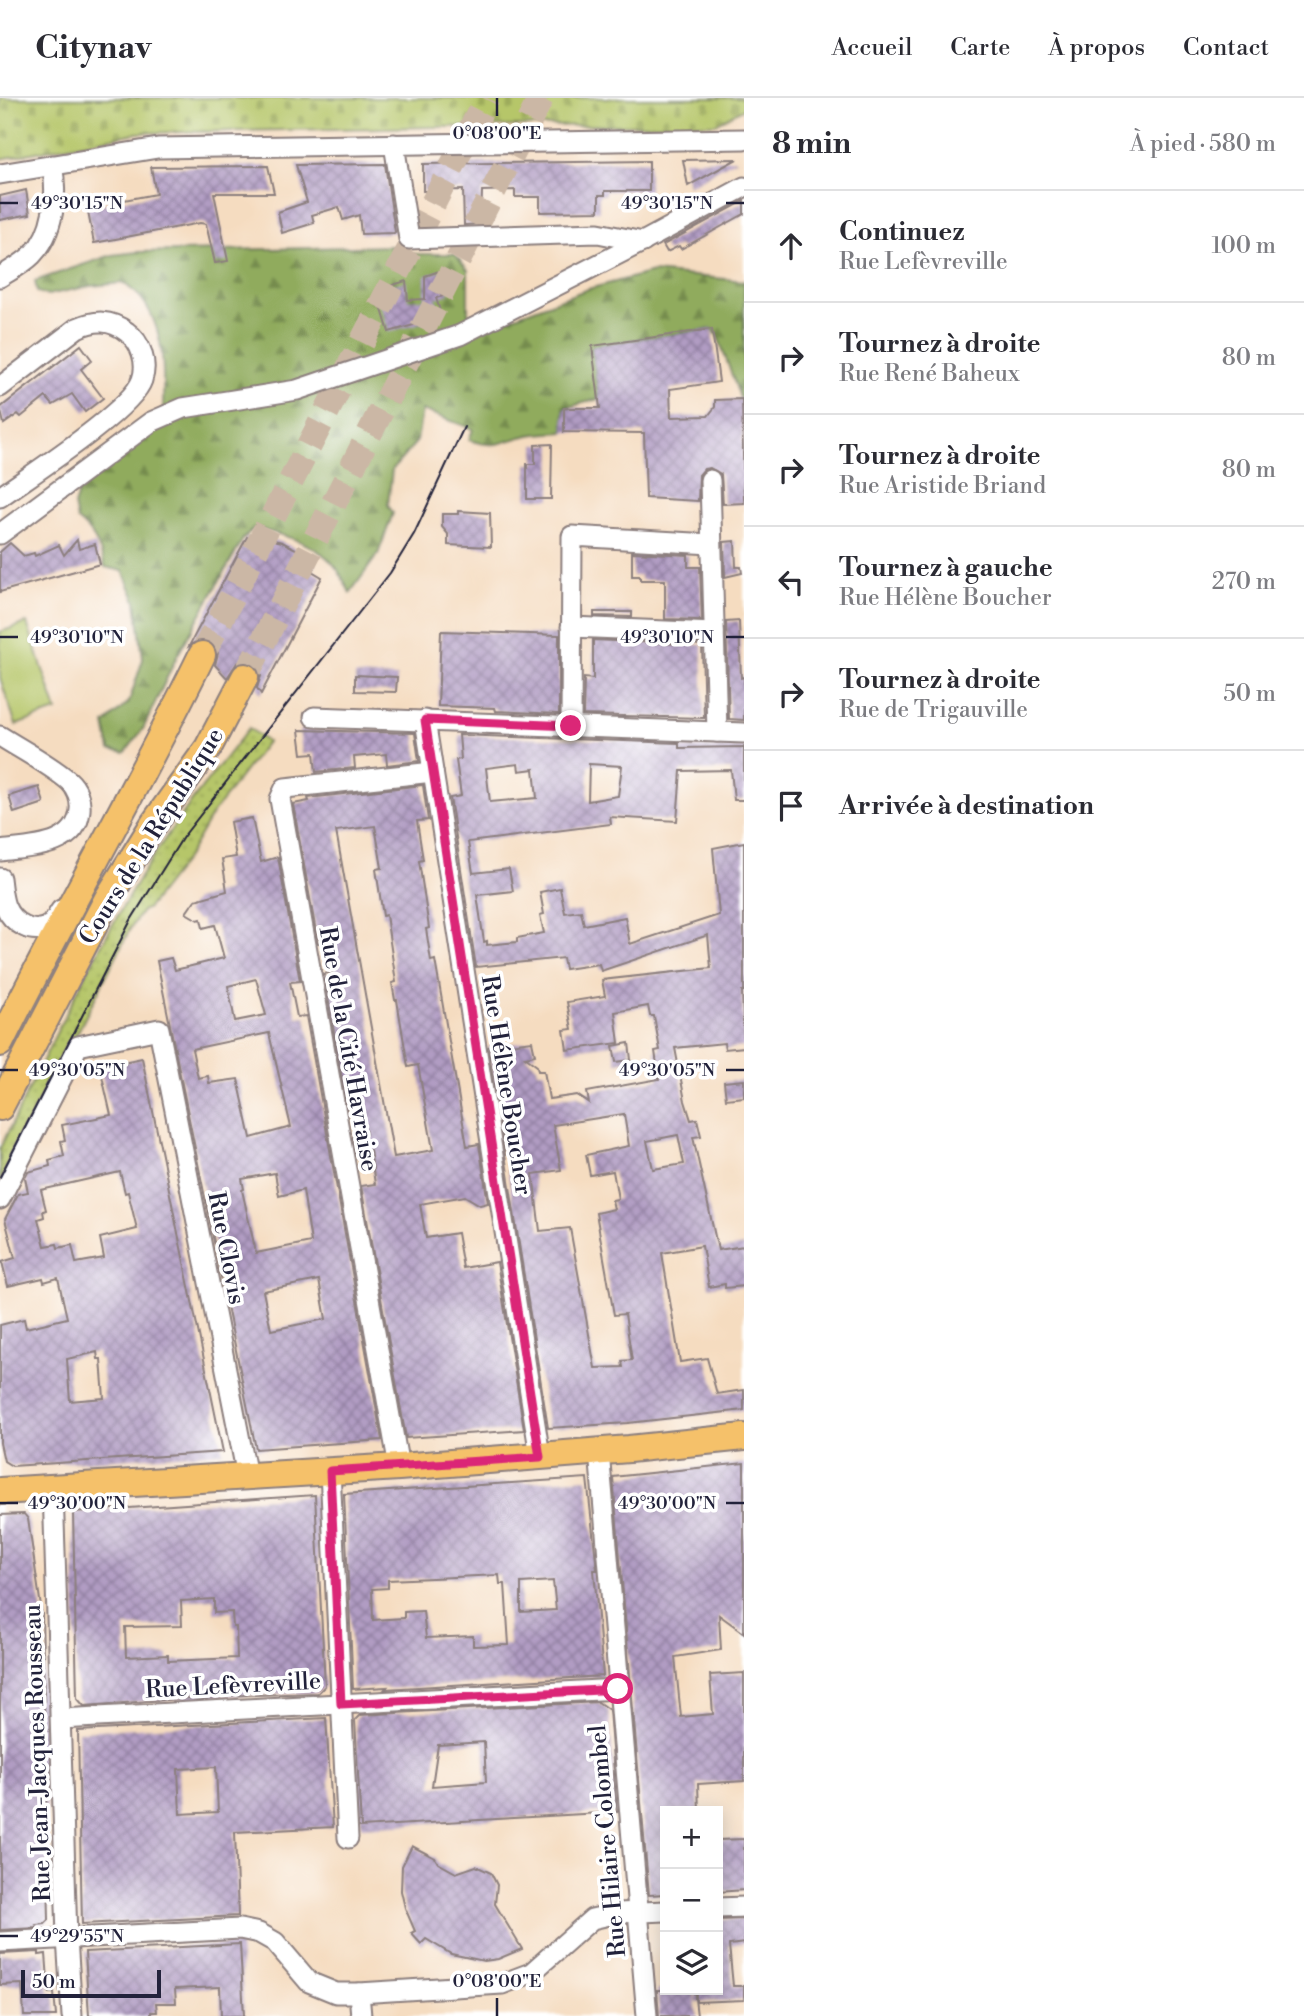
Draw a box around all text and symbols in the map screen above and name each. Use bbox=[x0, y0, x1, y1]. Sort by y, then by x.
text: Citynav bbox=[35, 28, 152, 69]
text: Accueil bbox=[831, 33, 912, 63]
text: Carte bbox=[950, 33, 1010, 63]
text: À propos bbox=[1048, 33, 1145, 63]
text: Contact bbox=[1183, 33, 1269, 63]
text: 0°08'00"E bbox=[453, 122, 541, 145]
text: 8 min bbox=[772, 125, 851, 163]
text: À pied · 580 m bbox=[1130, 130, 1276, 158]
text: 49°30'15"N bbox=[31, 192, 124, 215]
text: 49°30'15"N bbox=[621, 192, 714, 215]
text: Continuez bbox=[839, 216, 965, 248]
icon: ahead bbox=[772, 227, 810, 265]
text: 100 m bbox=[1211, 232, 1276, 260]
text: Rue Lefèvreville bbox=[839, 248, 1008, 276]
text: Tournez à droite bbox=[839, 328, 1041, 360]
icon: right bbox=[772, 339, 810, 377]
text: 80 m bbox=[1222, 344, 1276, 372]
text: Rue René Baheux bbox=[839, 360, 1020, 388]
text: Tournez à droite bbox=[839, 440, 1041, 472]
icon: right bbox=[772, 451, 810, 489]
text: 80 m bbox=[1222, 456, 1276, 484]
text: Rue Aristide Briand bbox=[839, 472, 1046, 500]
text: Tournez à gauche bbox=[839, 552, 1053, 584]
icon: left bbox=[772, 563, 810, 601]
text: 270 m bbox=[1212, 568, 1276, 596]
text: Rue Hélène Boucher bbox=[839, 584, 1052, 612]
text: 49°30'10"N bbox=[30, 626, 124, 649]
text: 49°30'10"N bbox=[620, 626, 714, 649]
text: Tournez à droite bbox=[839, 664, 1041, 696]
icon: right bbox=[772, 675, 810, 713]
text: 50 m bbox=[1223, 680, 1276, 708]
text: Rue de Trigauville bbox=[839, 696, 1028, 724]
route end bbox=[555, 710, 586, 741]
street label: Cours de la République bbox=[73, 723, 231, 950]
icon: arrive bbox=[772, 787, 810, 825]
text: Arrivée à destination bbox=[839, 790, 1094, 822]
street label: Rue de la Cité Havraise bbox=[312, 925, 384, 1174]
street label: Rue Hélène Boucher bbox=[474, 973, 538, 1197]
text: 49°30'05"N bbox=[29, 1059, 126, 1082]
text: 49°30'05"N bbox=[619, 1059, 716, 1082]
street label: Rue Clovis bbox=[200, 1189, 252, 1307]
text: 49°30'00"N bbox=[28, 1492, 127, 1515]
text: 49°30'00"N bbox=[618, 1492, 717, 1515]
street label: Rue Jean-Jacques Rousseau bbox=[18, 1603, 58, 1902]
street label: Rue Lefèvreville bbox=[144, 1666, 322, 1706]
route start bbox=[602, 1673, 633, 1704]
street label: Rue Hilaire Colombel bbox=[583, 1723, 633, 1958]
map controls bbox=[660, 1806, 723, 1995]
button: + bbox=[660, 1806, 723, 1869]
button: − bbox=[660, 1869, 723, 1932]
text: 49°29'55"N bbox=[30, 1925, 124, 1948]
button: layers bbox=[660, 1932, 723, 1995]
scale bar bbox=[21, 1967, 161, 1999]
text: 50 m bbox=[32, 1970, 76, 1994]
text: 0°08'00"E bbox=[453, 1970, 541, 1993]

